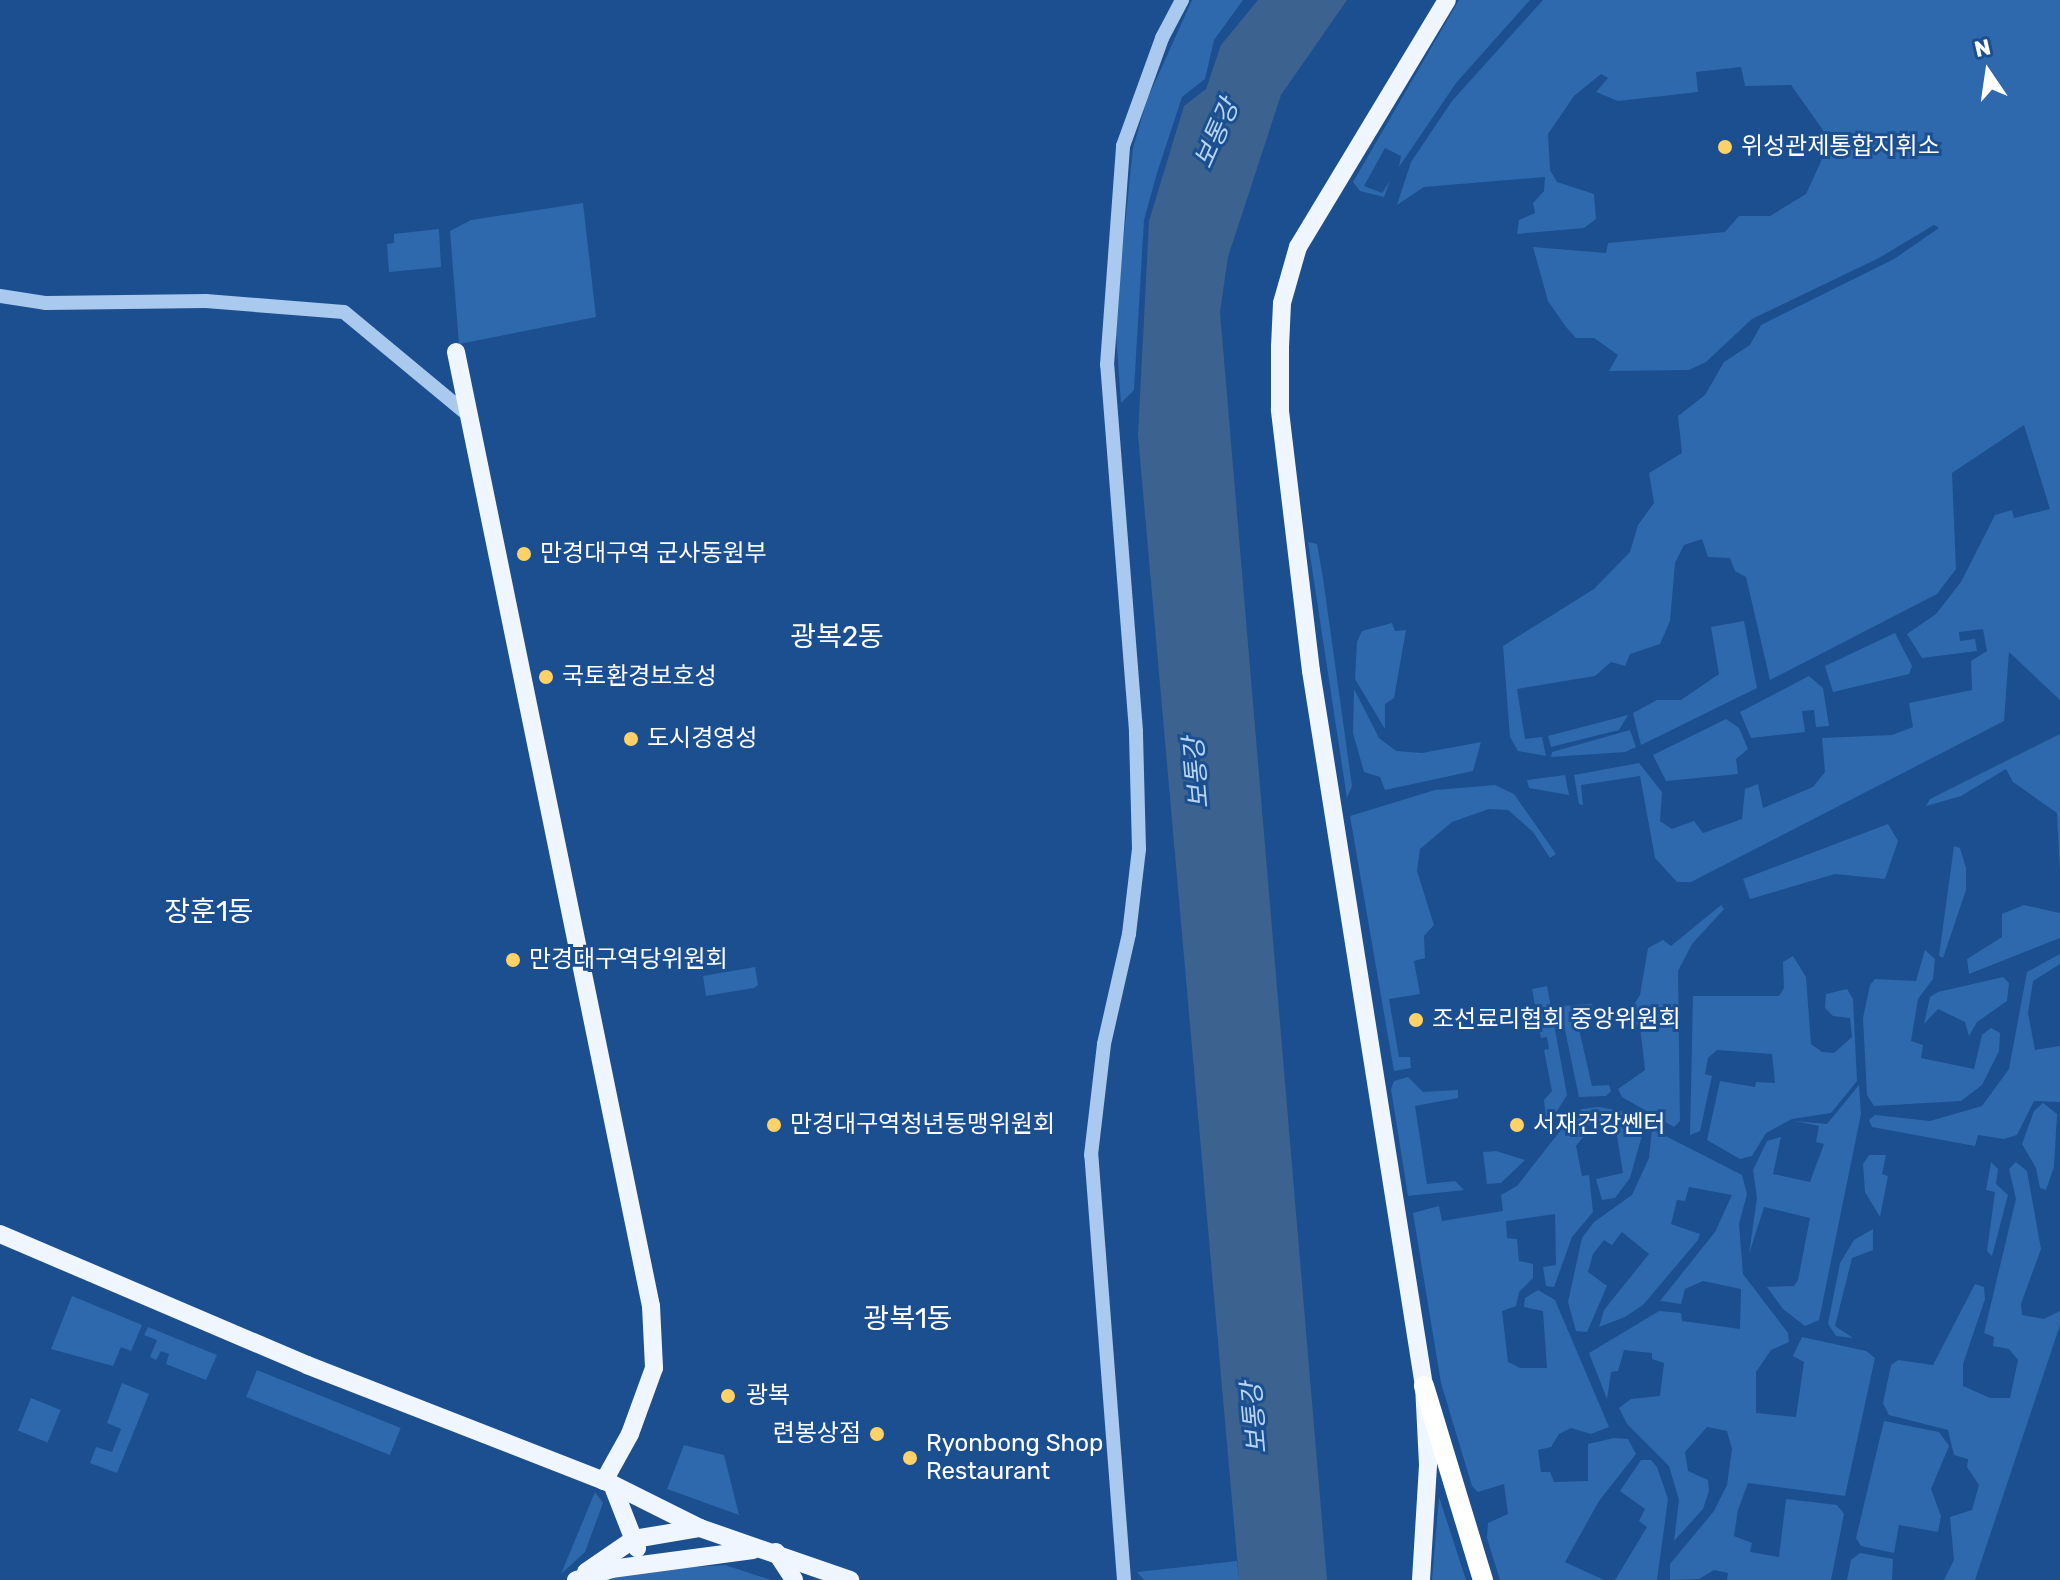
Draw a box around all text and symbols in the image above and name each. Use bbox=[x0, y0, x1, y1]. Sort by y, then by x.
north arrow bbox=[1948, 32, 2028, 112]
text: N bbox=[1972, 33, 1993, 63]
water label: 보통강 bbox=[1188, 95, 1246, 173]
place label: 위성관제통합지휘소 bbox=[1741, 133, 1940, 161]
marker: 위성관제통합지휘소 bbox=[1716, 138, 1734, 156]
place label: 만경대구역 군사동원부 bbox=[540, 540, 767, 568]
marker: 만경대구역 군사동원부 bbox=[515, 545, 533, 563]
district label: 광복2동 bbox=[790, 620, 884, 654]
place label: 국토환경보호성 bbox=[562, 663, 717, 691]
marker: 국토환경보호성 bbox=[537, 668, 555, 686]
place label: 도시경영성 bbox=[647, 725, 757, 753]
marker: 도시경영성 bbox=[622, 730, 640, 748]
water label: 보통강 bbox=[1178, 736, 1216, 810]
district label: 장훈1동 bbox=[164, 895, 254, 929]
place label: 만경대구역당위원회 bbox=[529, 946, 728, 974]
marker: 만경대구역당위원회 bbox=[504, 951, 522, 969]
place label: 조선료리협회 중앙위원회 bbox=[1432, 1006, 1681, 1034]
marker: 조선료리협회 중앙위원회 bbox=[1407, 1011, 1425, 1029]
place label: 만경대구역청년동맹위원회 bbox=[790, 1111, 1055, 1139]
place label: 서재건강쎈터 bbox=[1533, 1111, 1665, 1139]
marker: 만경대구역청년동맹위원회 bbox=[765, 1116, 783, 1134]
marker: 서재건강쎈터 bbox=[1508, 1116, 1526, 1134]
district label: 광복1동 bbox=[863, 1302, 953, 1336]
water label: 보통강 bbox=[1236, 1381, 1274, 1455]
place label: 광복 bbox=[746, 1382, 790, 1410]
marker: 광복 bbox=[717, 1385, 739, 1407]
place label: 련봉상점 bbox=[773, 1420, 861, 1448]
marker: 련봉상점 bbox=[868, 1425, 886, 1443]
place label: Ryonbong Shop Restaurant bbox=[926, 1430, 1103, 1486]
marker: Ryonbong Shop Restaurant bbox=[901, 1449, 919, 1467]

